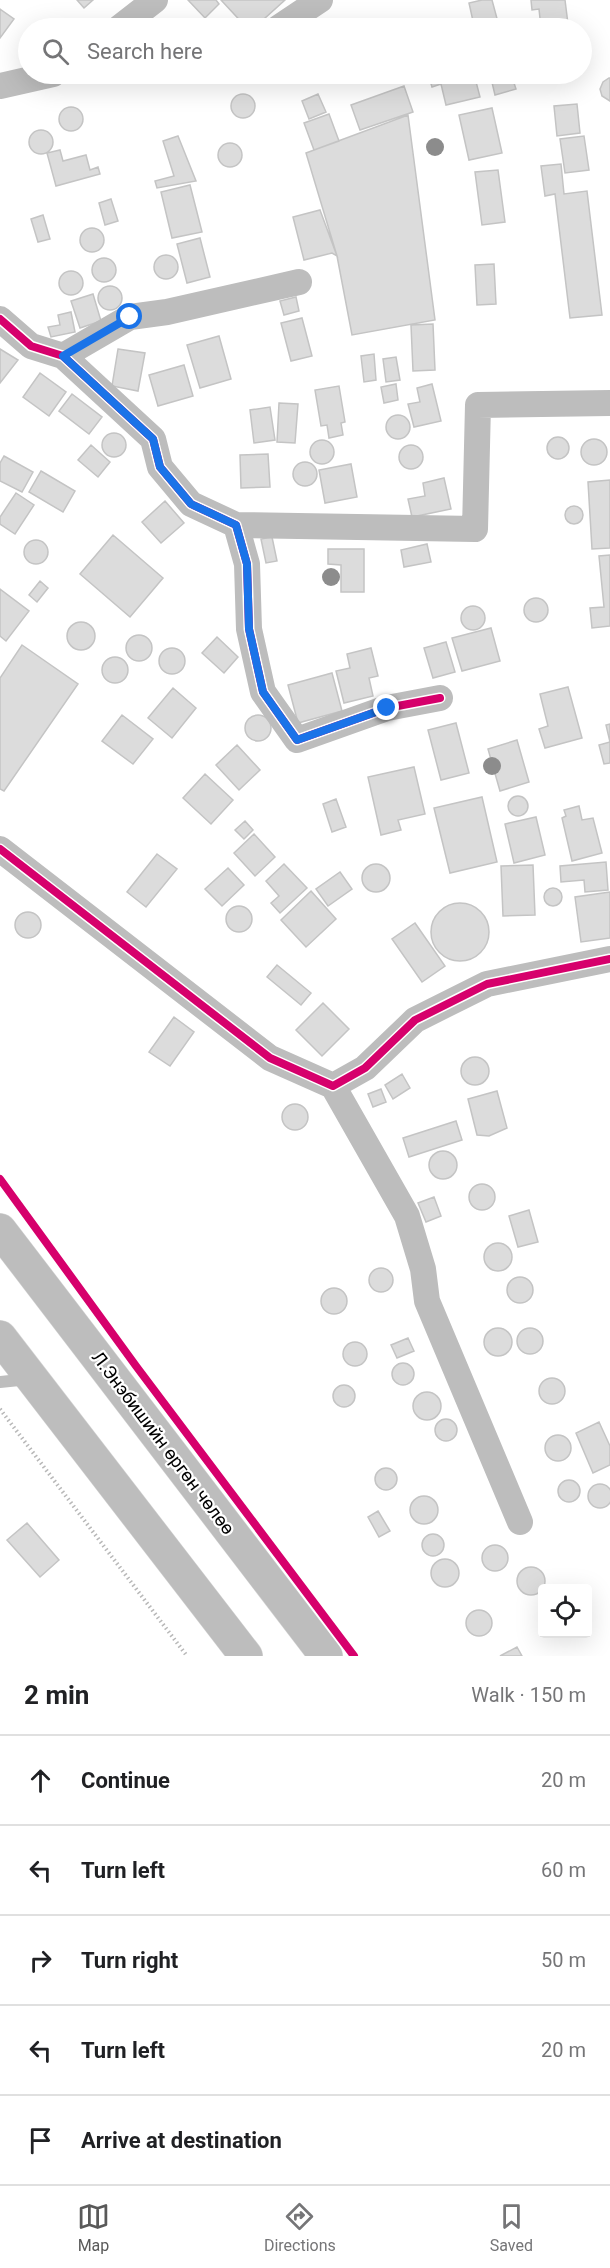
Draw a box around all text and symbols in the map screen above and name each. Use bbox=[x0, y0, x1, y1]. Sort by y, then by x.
search box bbox=[18, 18, 592, 84]
icon: search bbox=[39, 35, 72, 68]
text: Search here bbox=[87, 39, 203, 64]
route start bbox=[116, 303, 142, 329]
route end bbox=[373, 694, 399, 720]
street label: Л.Энэбишийн өргөн чөлөө bbox=[88, 1347, 239, 1538]
map controls bbox=[538, 1584, 592, 1638]
button: locate bbox=[538, 1584, 592, 1638]
text: 2 min bbox=[24, 1680, 89, 1710]
text: Walk · 150 m bbox=[471, 1683, 586, 1707]
icon: ahead bbox=[24, 1764, 57, 1797]
text: Continue bbox=[81, 1768, 170, 1793]
text: 20 m bbox=[541, 1768, 586, 1792]
icon: left bbox=[24, 1854, 57, 1887]
text: Turn left bbox=[81, 1858, 165, 1883]
text: 60 m bbox=[541, 1858, 586, 1882]
icon: right bbox=[24, 1944, 57, 1977]
text: Turn right bbox=[81, 1948, 178, 1973]
text: 50 m bbox=[541, 1948, 586, 1972]
icon: left bbox=[24, 2034, 57, 2067]
text: Turn left bbox=[81, 2038, 165, 2063]
text: 20 m bbox=[541, 2038, 586, 2062]
icon: arrive bbox=[24, 2124, 57, 2157]
text: Arrive at destination bbox=[81, 2128, 282, 2153]
tab: Map bbox=[77, 2200, 110, 2255]
tab: Directions bbox=[264, 2200, 336, 2255]
tab: Saved bbox=[490, 2200, 533, 2255]

